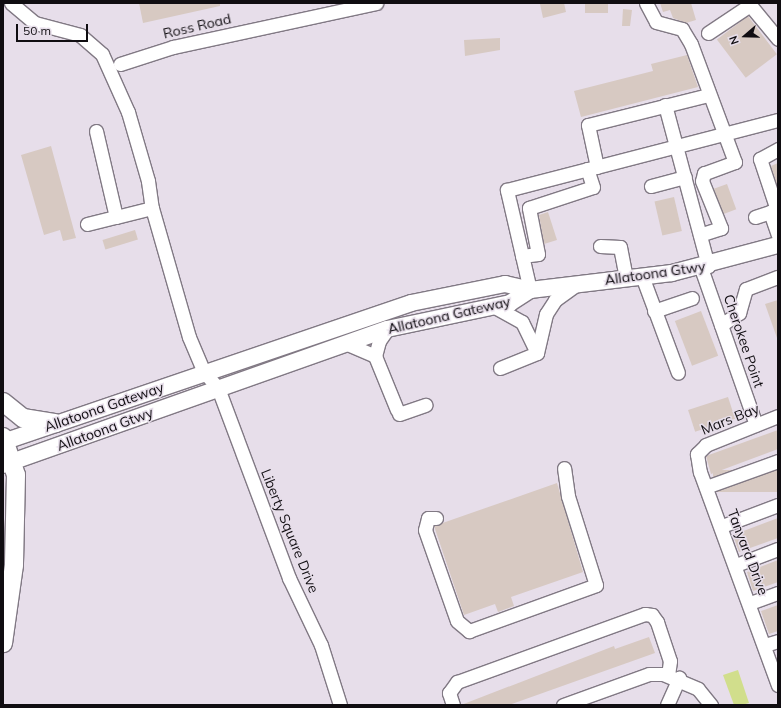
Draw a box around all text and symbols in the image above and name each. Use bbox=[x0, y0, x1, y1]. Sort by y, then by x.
street label: Ross Road bbox=[161, 10, 233, 42]
scale bar bbox=[18, 16, 90, 42]
north arrow bbox=[725, 16, 765, 56]
text: 50 m bbox=[23, 23, 51, 38]
text: N bbox=[726, 34, 742, 46]
street label: Allatoona Gtwy bbox=[604, 258, 706, 288]
street label: Cherokee Point bbox=[720, 292, 768, 390]
street label: Allatoona Gateway bbox=[386, 293, 512, 337]
street label: Allatoona Gateway bbox=[42, 379, 166, 435]
street label: Mars Bay bbox=[698, 400, 762, 438]
street label: Allatoona Gtwy bbox=[54, 404, 156, 454]
street label: Liberty Square Drive bbox=[257, 467, 323, 595]
street label: Tanyard Drive bbox=[724, 507, 772, 597]

